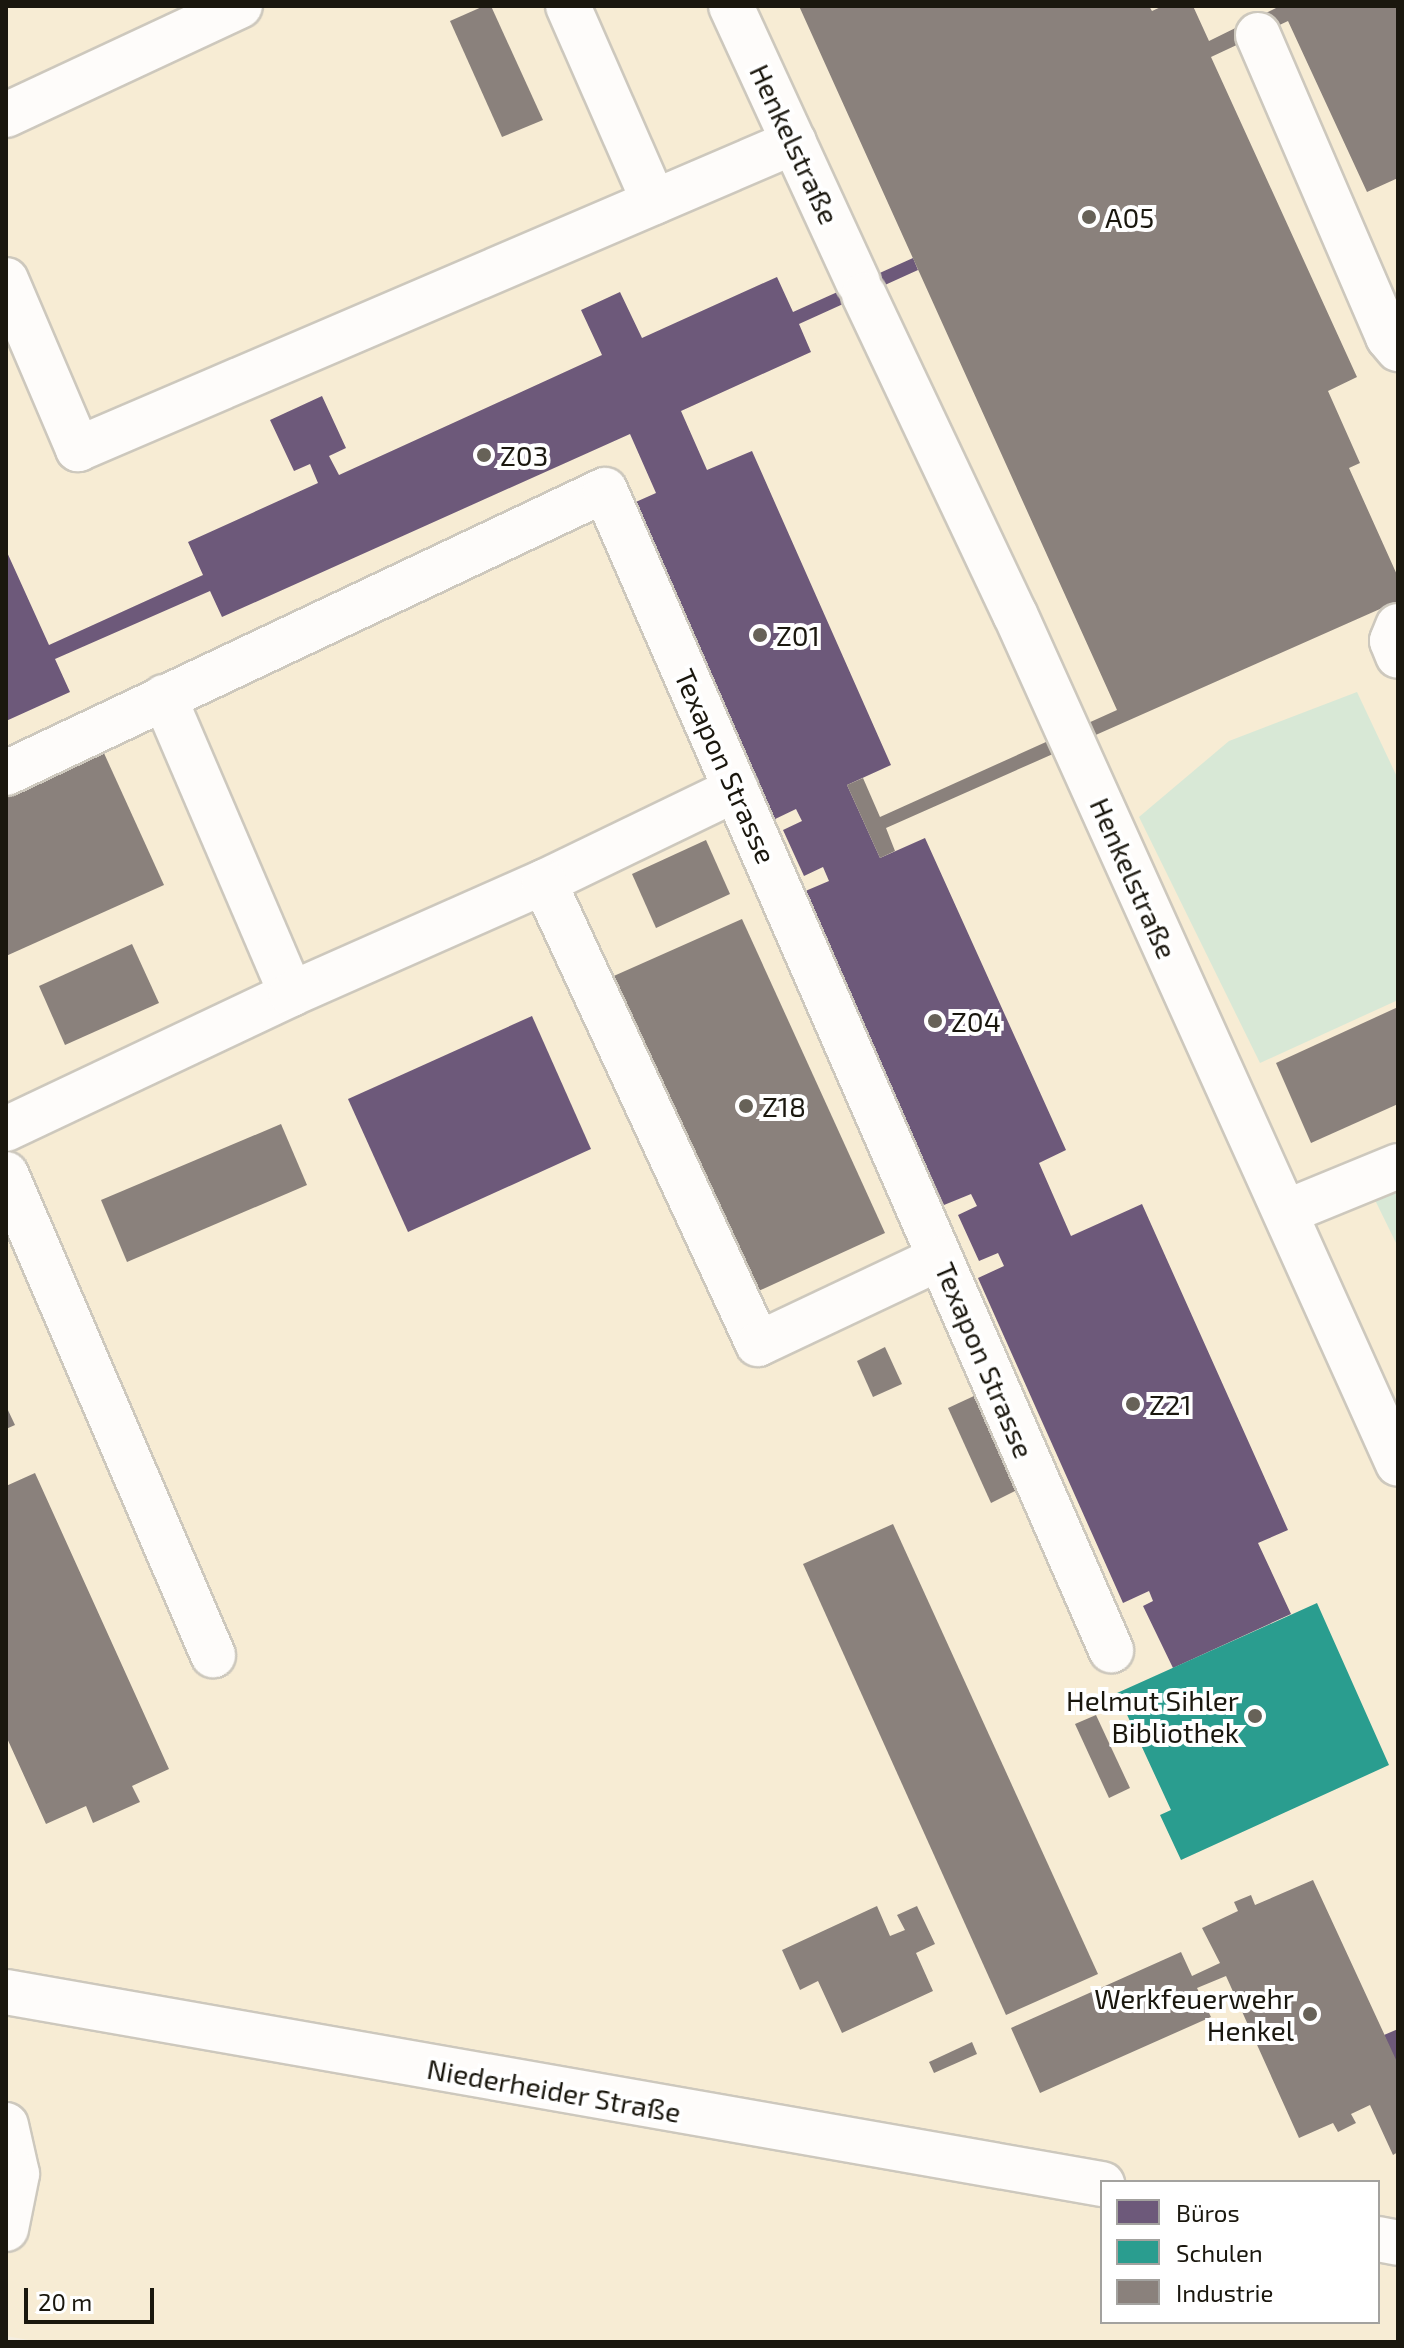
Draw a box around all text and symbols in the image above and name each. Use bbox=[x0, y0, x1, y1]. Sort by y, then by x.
street label: Henkelstraße bbox=[743, 59, 847, 229]
place label: A05 bbox=[1105, 200, 1154, 234]
marker: A05 bbox=[1080, 208, 1098, 226]
place label: Z03 bbox=[500, 438, 548, 472]
marker: Z03 bbox=[475, 446, 493, 464]
place label: Z01 bbox=[776, 618, 820, 652]
marker: Z01 bbox=[751, 626, 769, 644]
street label: Texapon Strasse bbox=[668, 664, 784, 868]
street label: Henkelstraße bbox=[1084, 792, 1184, 964]
place label: Z04 bbox=[951, 1004, 1001, 1038]
marker: Z04 bbox=[926, 1012, 944, 1030]
place label: Z18 bbox=[762, 1089, 806, 1123]
marker: Z18 bbox=[737, 1097, 755, 1115]
street label: Texapon Strasse bbox=[929, 1257, 1041, 1463]
place label: Z21 bbox=[1149, 1387, 1192, 1421]
marker: Z21 bbox=[1124, 1395, 1142, 1413]
place label: Helmut Sihler Bibliothek bbox=[1066, 1683, 1239, 1749]
marker: Helmut Sihler Bibliothek bbox=[1246, 1707, 1264, 1725]
place label: Werkfeuerwehr Henkel bbox=[1094, 1981, 1294, 2047]
marker: Werkfeuerwehr Henkel bbox=[1301, 2005, 1319, 2023]
street label: Niederheider Straße bbox=[424, 2051, 684, 2129]
legend bbox=[1100, 2180, 1380, 2324]
text: Büros bbox=[1176, 2198, 1240, 2227]
text: Schulen bbox=[1176, 2238, 1263, 2267]
scale bar bbox=[28, 2272, 158, 2322]
text: Industrie bbox=[1176, 2278, 1273, 2307]
text: 20 m bbox=[38, 2287, 92, 2316]

